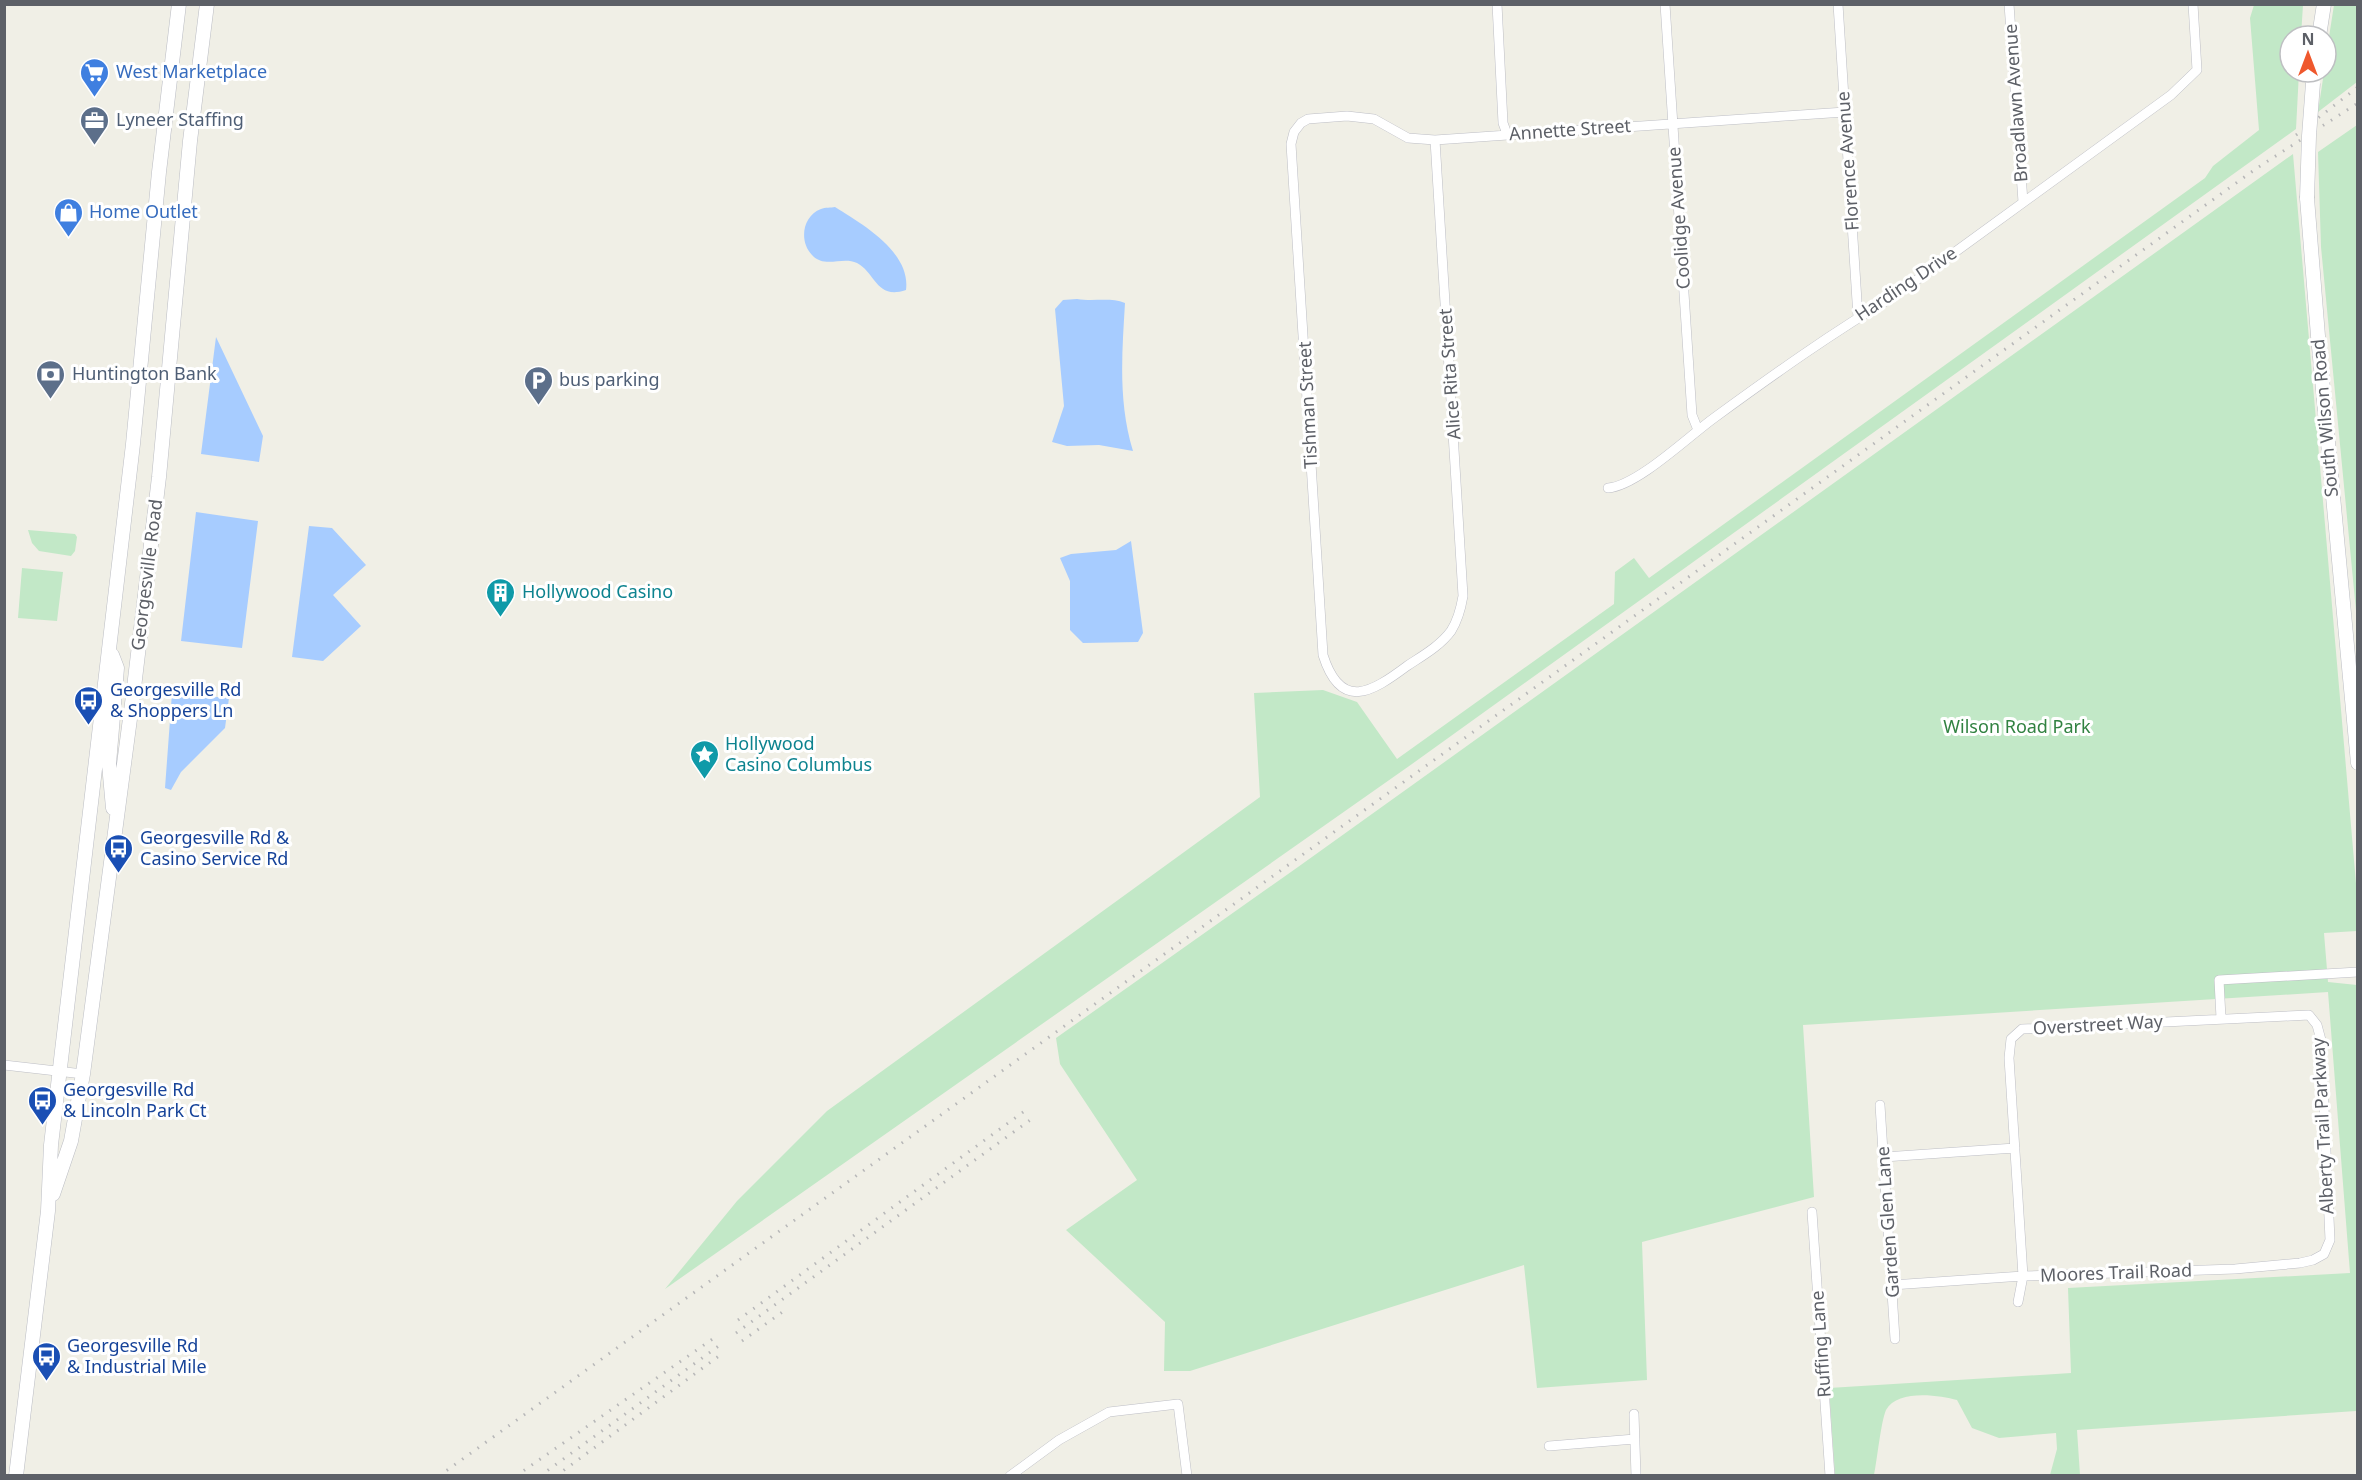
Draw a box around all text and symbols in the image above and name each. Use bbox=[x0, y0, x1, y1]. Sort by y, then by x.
street label: Broadlawn Avenue bbox=[1997, 23, 2033, 183]
north arrow bbox=[2278, 24, 2338, 84]
text: N bbox=[2301, 28, 2315, 50]
supermarket icon: West Marketplace bbox=[79, 56, 111, 98]
place label: West Marketplace bbox=[116, 59, 267, 83]
street label: Florence Avenue bbox=[1830, 90, 1864, 232]
office icon: Lyneer Staffing bbox=[79, 104, 111, 146]
place label: Lyneer Staffing bbox=[116, 107, 244, 131]
street label: Annette Street bbox=[1508, 113, 1632, 145]
street label: Coolidge Avenue bbox=[1661, 146, 1695, 290]
shop icon: Home Outlet bbox=[52, 196, 84, 238]
place label: Home Outlet bbox=[89, 199, 198, 223]
street label: Harding Drive bbox=[1850, 240, 1961, 326]
street label: Alice Rita Street bbox=[1432, 307, 1466, 441]
street label: South Wilson Road bbox=[2305, 338, 2343, 498]
street label: Tishman Street bbox=[1292, 340, 1322, 469]
bank icon: Huntington Bank bbox=[35, 358, 67, 400]
place label: Huntington Bank bbox=[72, 361, 217, 385]
parking icon: bus parking bbox=[522, 364, 554, 406]
place label: bus parking bbox=[559, 367, 660, 391]
street label: Georgesville Road bbox=[125, 498, 167, 652]
building icon: Hollywood Casino bbox=[485, 576, 517, 618]
place label: Hollywood Casino bbox=[522, 579, 673, 603]
place label: Georgesville Rd & Shoppers Ln bbox=[110, 677, 241, 722]
bus stop icon: Georgesville Rd & Shoppers Ln bbox=[73, 684, 105, 726]
park label: Wilson Road Park bbox=[1943, 714, 2091, 738]
place label: Hollywood Casino Columbus bbox=[725, 731, 872, 776]
place icon: Hollywood Casino Columbus bbox=[688, 738, 720, 780]
place label: Georgesville Rd & Casino Service Rd bbox=[140, 825, 290, 870]
bus stop icon: Georgesville Rd & Casino Service Rd bbox=[103, 832, 135, 874]
street label: Overstreet Way bbox=[2032, 1009, 2164, 1039]
street label: Alberty Trail Parkway bbox=[2305, 1036, 2339, 1215]
place label: Georgesville Rd & Lincoln Park Ct bbox=[63, 1077, 207, 1122]
bus stop icon: Georgesville Rd & Lincoln Park Ct bbox=[26, 1084, 58, 1126]
street label: Garden Glen Lane bbox=[1870, 1146, 1904, 1299]
street label: Moores Trail Road bbox=[2040, 1257, 2192, 1287]
street label: Ruffing Lane bbox=[1804, 1290, 1836, 1398]
place label: Georgesville Rd & Industrial Mile bbox=[67, 1333, 207, 1378]
bus stop icon: Georgesville Rd & Industrial Mile bbox=[30, 1340, 62, 1382]

